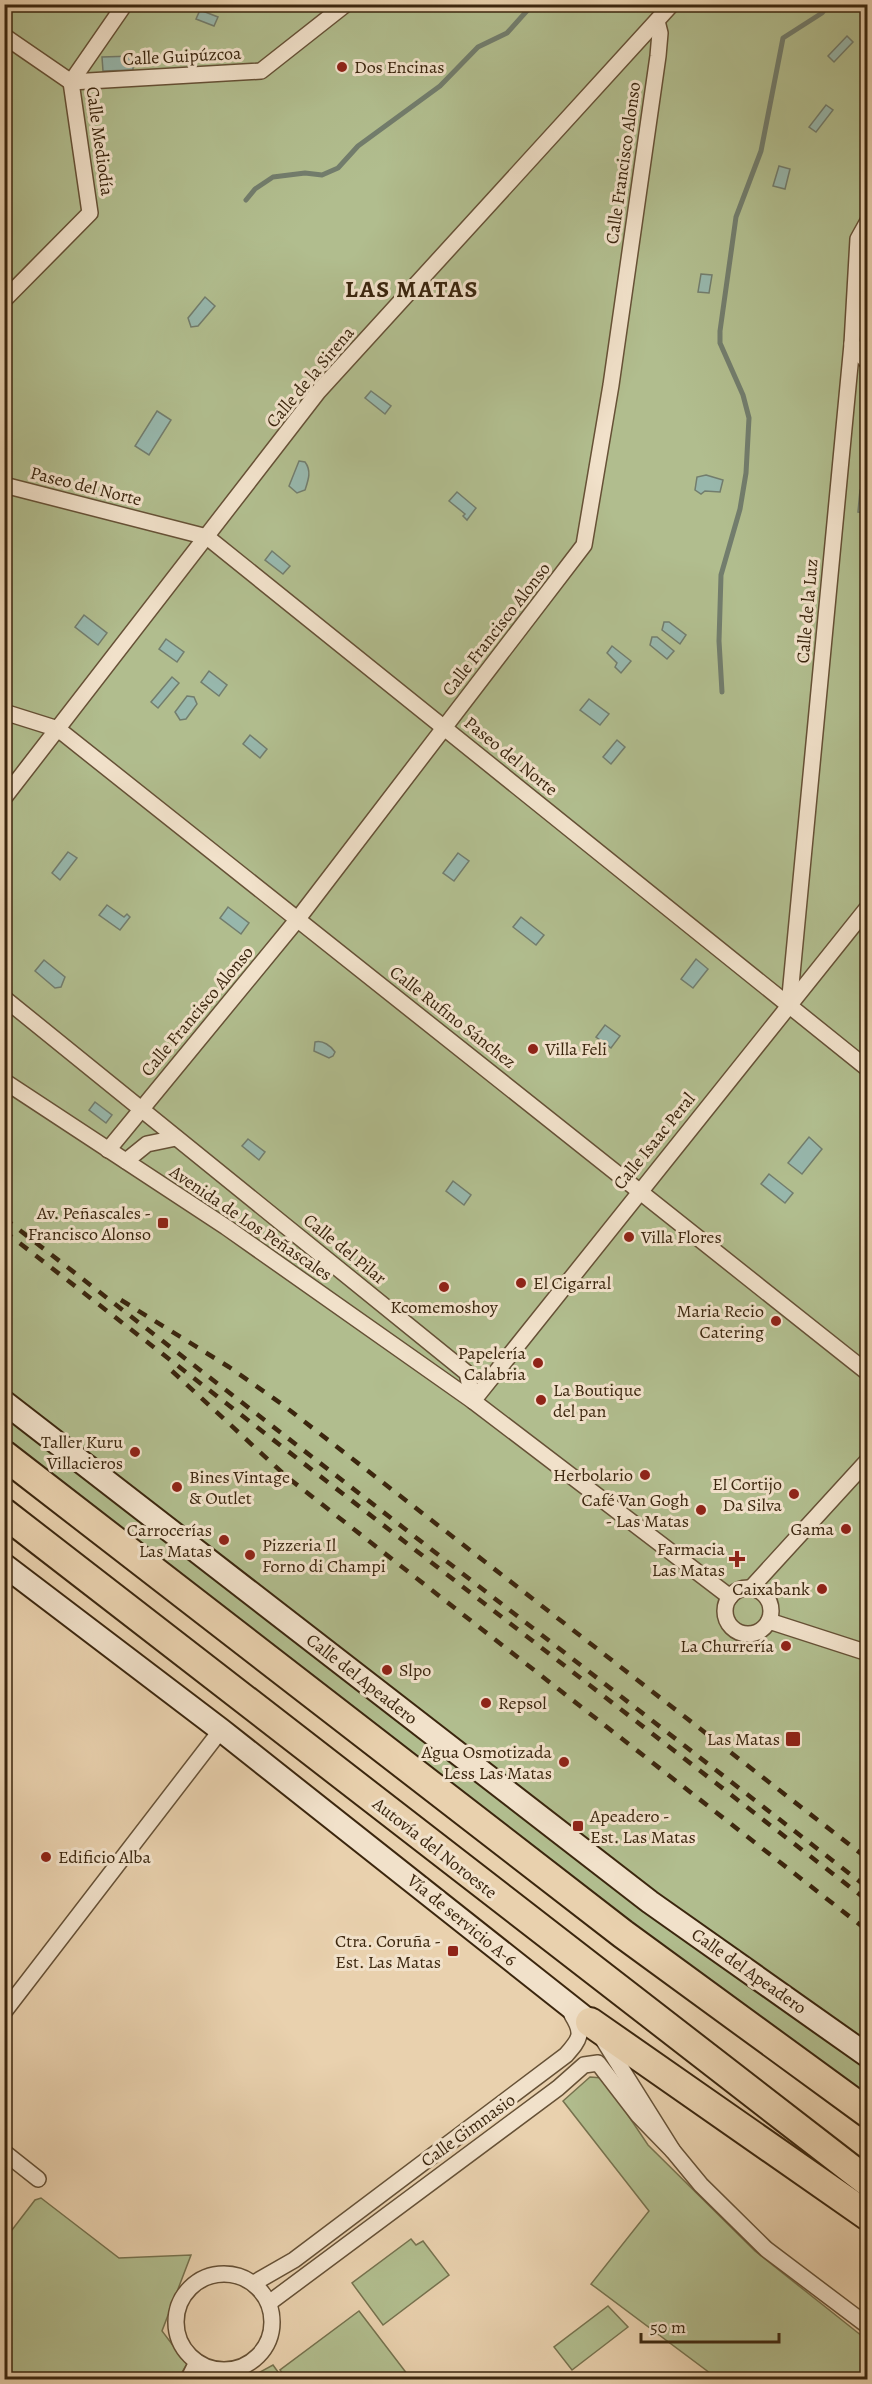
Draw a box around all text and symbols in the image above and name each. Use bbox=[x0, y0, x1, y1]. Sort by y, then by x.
street label: Calle Guipúzcoa bbox=[122, 41, 243, 71]
place label: Dos Encinas bbox=[354, 55, 445, 79]
marker: Dos Encinas bbox=[335, 60, 349, 74]
street label: Calle Francisco Alonso bbox=[600, 80, 646, 246]
street label: Calle Mediodía bbox=[80, 85, 120, 198]
district label: LAS MATAS bbox=[345, 273, 479, 305]
street label: Calle de la Sirena bbox=[261, 321, 360, 433]
street label: Paseo del Norte bbox=[28, 461, 144, 511]
street label: Calle Francisco Alonso bbox=[436, 557, 556, 701]
street label: Calle de la Luz bbox=[790, 558, 824, 664]
street label: Paseo del Norte bbox=[459, 711, 563, 801]
street label: Calle Francisco Alonso bbox=[135, 941, 259, 1081]
street label: Calle Rufino Sánchez bbox=[385, 960, 521, 1074]
place label: Villa Feli bbox=[544, 1037, 607, 1061]
marker: Villa Feli bbox=[526, 1042, 540, 1056]
street label: Calle Isaac Peral bbox=[608, 1087, 701, 1194]
street label: Avenida de Los Peñascales bbox=[164, 1159, 337, 1286]
place label: Av. Peñascales - Francisco Alonso bbox=[28, 1201, 151, 1246]
street label: Calle del Pilar bbox=[298, 1208, 392, 1290]
marker: Av. Peñascales - Francisco Alonso bbox=[156, 1216, 170, 1230]
place label: Villa Flores bbox=[640, 1225, 722, 1249]
marker: Villa Flores bbox=[622, 1230, 636, 1244]
place label: El Cigarral bbox=[533, 1271, 612, 1295]
marker: El Cigarral bbox=[514, 1276, 528, 1290]
marker: Kcomemoshoy bbox=[437, 1280, 451, 1294]
place label: Kcomemoshoy bbox=[390, 1295, 499, 1319]
place label: Maria Recio Catering bbox=[676, 1299, 764, 1344]
marker: Maria Recio Catering bbox=[769, 1314, 783, 1328]
place label: Papelería Calabria bbox=[458, 1341, 527, 1386]
marker: Papelería Calabria bbox=[531, 1356, 545, 1370]
place label: La Boutique del pan bbox=[553, 1378, 641, 1423]
marker: La Boutique del pan bbox=[534, 1393, 548, 1407]
place label: Taller Kuru Villacieros bbox=[41, 1430, 123, 1475]
marker: Taller Kuru Villacieros bbox=[128, 1445, 142, 1459]
place label: Herbolario bbox=[553, 1463, 633, 1487]
place label: Bines Vintage & Outlet bbox=[189, 1465, 290, 1510]
marker: Herbolario bbox=[638, 1468, 652, 1482]
place label: El Cortijo Da Silva bbox=[712, 1472, 783, 1517]
marker: Bines Vintage & Outlet bbox=[170, 1480, 184, 1494]
marker: El Cortijo Da Silva bbox=[787, 1487, 801, 1501]
place label: Café Van Gogh - Las Matas bbox=[582, 1488, 689, 1533]
marker: Café Van Gogh - Las Matas bbox=[694, 1503, 708, 1517]
place label: Gama bbox=[790, 1517, 835, 1541]
place label: Carrocerías Las Matas bbox=[127, 1518, 212, 1563]
marker: Gama bbox=[839, 1522, 853, 1536]
marker: Carrocerías Las Matas bbox=[217, 1533, 231, 1547]
place label: Pizzeria Il Forno di Champi bbox=[262, 1533, 386, 1578]
place label: Farmacia Las Matas bbox=[652, 1537, 726, 1582]
marker: Pizzeria Il Forno di Champi bbox=[243, 1548, 257, 1562]
marker: Farmacia Las Matas bbox=[730, 1552, 744, 1566]
place label: Caixabank bbox=[732, 1577, 810, 1601]
marker: Caixabank bbox=[815, 1582, 829, 1596]
street label: Calle del Apeadero bbox=[301, 1628, 423, 1730]
place label: La Churrería bbox=[680, 1634, 775, 1658]
marker: La Churrería bbox=[779, 1639, 793, 1653]
place label: Slpo bbox=[399, 1658, 431, 1682]
marker: Slpo bbox=[380, 1663, 394, 1677]
place label: Repsol bbox=[498, 1691, 547, 1715]
marker: Repsol bbox=[479, 1696, 493, 1710]
place label: Las Matas bbox=[707, 1727, 780, 1751]
marker: Las Matas bbox=[784, 1730, 802, 1748]
place label: Agua Osmotizada Less Las Matas bbox=[420, 1740, 553, 1785]
marker: Agua Osmotizada Less Las Matas bbox=[557, 1755, 571, 1769]
street label: Autovía del Noroeste bbox=[367, 1791, 502, 1904]
place label: Apeadero - Est. Las Matas bbox=[589, 1804, 696, 1849]
marker: Apeadero - Est. Las Matas bbox=[571, 1819, 585, 1833]
place label: Edificio Alba bbox=[58, 1845, 151, 1869]
marker: Edificio Alba bbox=[39, 1850, 53, 1864]
street label: Vía de servicio A-6 bbox=[402, 1868, 522, 1972]
street label: Calle del Apeadero bbox=[687, 1922, 811, 2020]
place label: Ctra. Coruña - Est. Las Matas bbox=[335, 1929, 441, 1974]
marker: Ctra. Coruña - Est. Las Matas bbox=[446, 1944, 460, 1958]
street label: Calle Gimnasio bbox=[416, 2088, 520, 2172]
scale bar bbox=[641, 2306, 779, 2344]
text: 50 m bbox=[650, 2315, 686, 2339]

